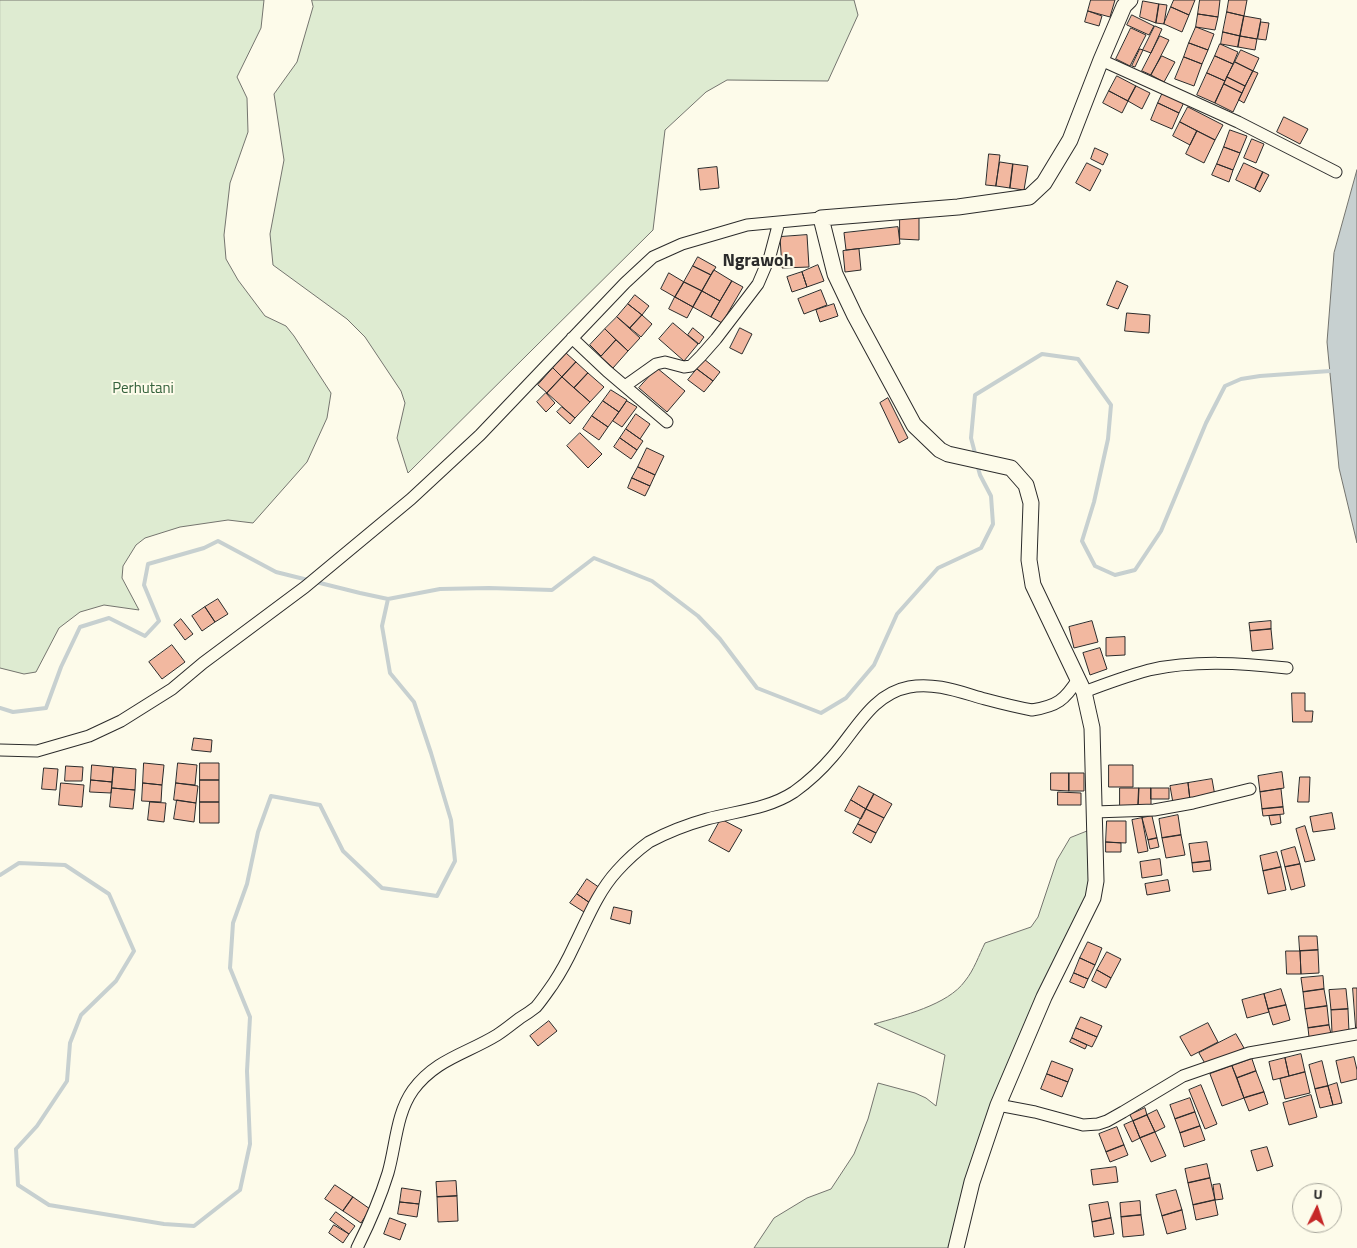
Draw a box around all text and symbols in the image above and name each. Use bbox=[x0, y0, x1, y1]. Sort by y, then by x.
district label: Ngrawoh bbox=[722, 251, 794, 273]
park label: Perhutani bbox=[112, 380, 174, 398]
north arrow bbox=[1292, 1183, 1342, 1233]
text: U bbox=[1313, 1183, 1323, 1204]

